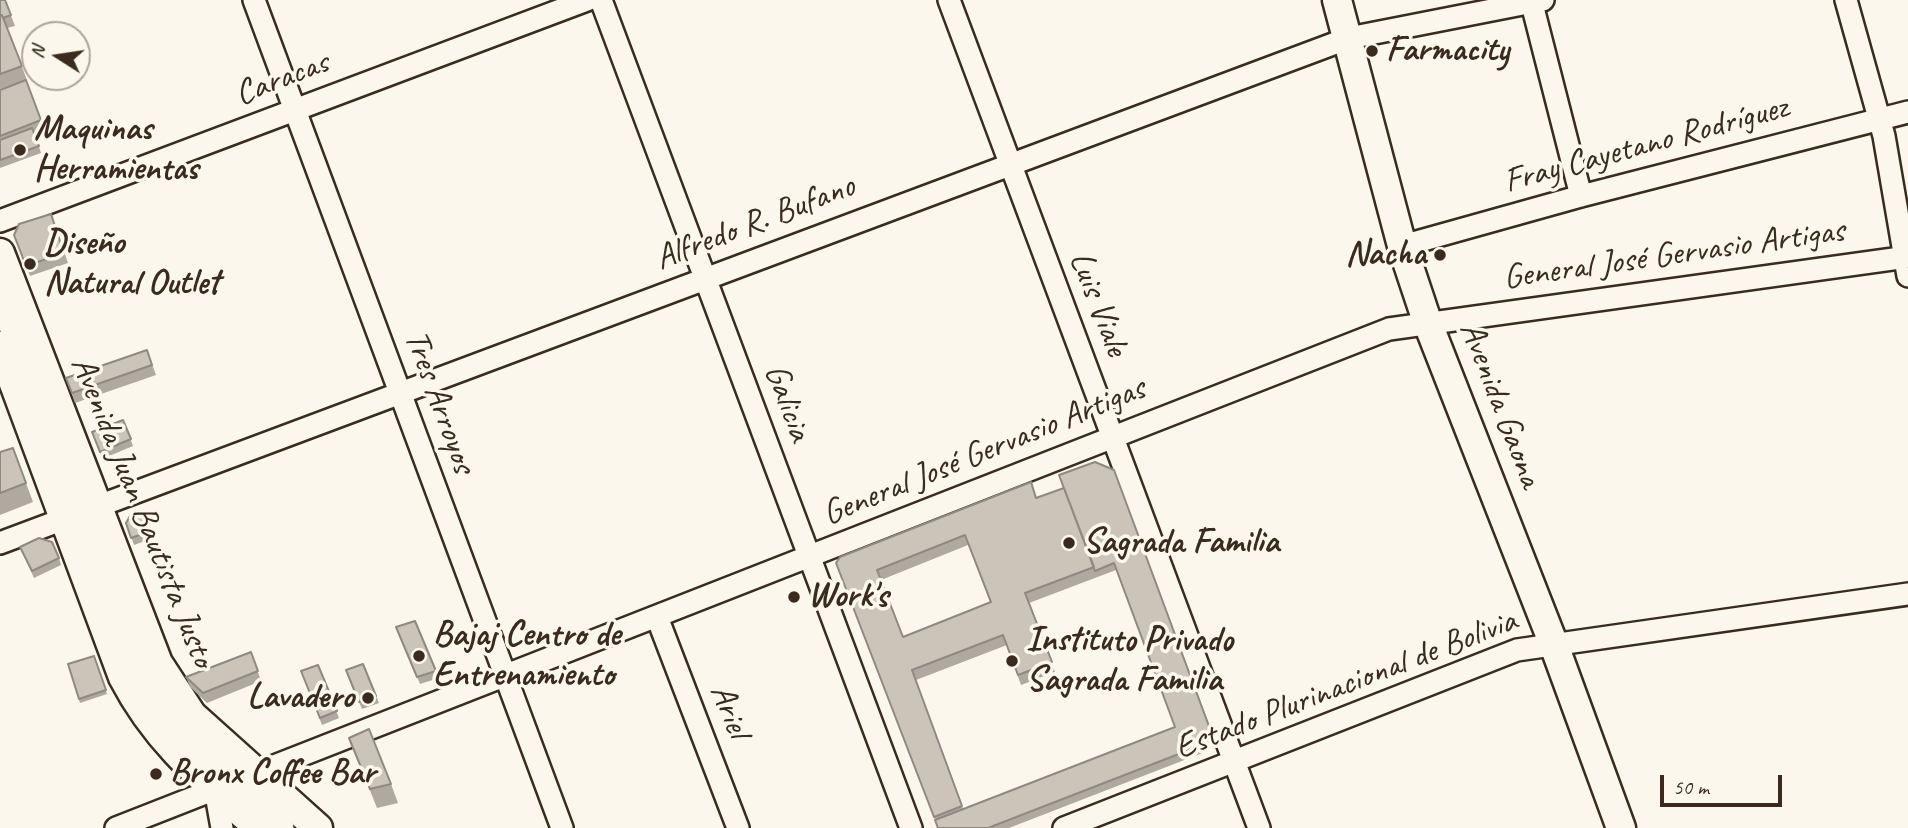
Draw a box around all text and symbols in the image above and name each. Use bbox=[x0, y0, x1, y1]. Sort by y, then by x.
north arrow bbox=[21, 21, 91, 91]
place label: Farmacity bbox=[1386, 30, 1509, 72]
street label: Caracas bbox=[229, 42, 335, 116]
marker: Farmacity bbox=[1364, 43, 1380, 59]
text: N bbox=[24, 44, 50, 60]
street label: Fray Cayetano Rodríguez bbox=[1500, 87, 1792, 203]
place label: Maquinas Herramientas bbox=[34, 109, 198, 191]
marker: Maquinas Herramientas bbox=[12, 142, 28, 158]
street label: Alfredo R. Bufano bbox=[649, 166, 861, 280]
street label: General José Gervasio Artigas bbox=[1501, 210, 1847, 300]
place label: Diseño Natural Outlet bbox=[44, 223, 219, 305]
place label: Nacha bbox=[1345, 234, 1426, 276]
street label: Luis Viale bbox=[1059, 246, 1137, 362]
marker: Nacha bbox=[1432, 247, 1448, 263]
marker: Diseño Natural Outlet bbox=[22, 256, 38, 272]
street label: Avenida Gaona bbox=[1449, 316, 1551, 494]
street label: Tres Arroyos bbox=[394, 325, 484, 479]
street label: Avenida Juan Bautista Justo bbox=[61, 351, 223, 673]
street label: Galicia bbox=[754, 359, 820, 447]
street label: General José Gervasio Artigas bbox=[817, 368, 1151, 536]
place label: Sagrada Familia bbox=[1083, 522, 1279, 564]
marker: Sagrada Familia bbox=[1061, 535, 1077, 551]
place label: Work's bbox=[808, 576, 888, 618]
marker: Work's bbox=[786, 589, 802, 605]
street label: Estado Plurinacional de Bolivia bbox=[1169, 600, 1523, 770]
place label: Bajaj Centro de Entrenamiento bbox=[433, 615, 620, 697]
place label: Instituto Privado Sagrada Familia bbox=[1026, 620, 1233, 702]
marker: Bajaj Centro de Entrenamiento bbox=[411, 648, 427, 664]
marker: Instituto Privado Sagrada Familia bbox=[1004, 653, 1020, 669]
place label: Lavadero bbox=[247, 677, 354, 719]
street label: Ariel bbox=[700, 678, 758, 744]
marker: Lavadero bbox=[360, 690, 376, 706]
place label: Bronx Coffee Bar bbox=[170, 753, 375, 795]
scale bar bbox=[1663, 762, 1786, 806]
marker: Bronx Coffee Bar bbox=[148, 766, 164, 782]
text: 50 m bbox=[1673, 774, 1709, 800]

